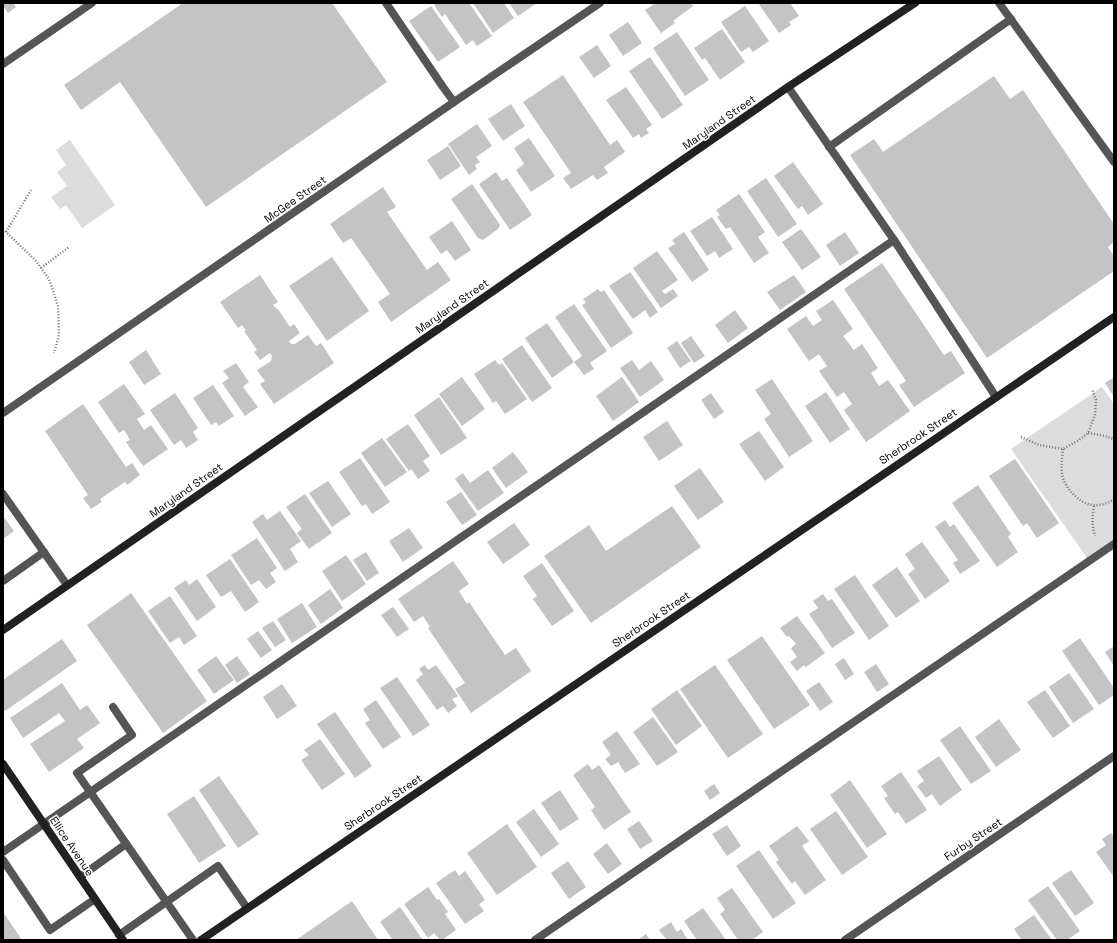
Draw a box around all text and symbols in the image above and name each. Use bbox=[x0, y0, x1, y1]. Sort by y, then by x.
street label: Maryland Street bbox=[680, 92, 758, 152]
street label: McGee Street bbox=[261, 172, 329, 226]
street label: Maryland Street bbox=[413, 276, 491, 336]
street label: Sherbrook Street bbox=[876, 405, 960, 467]
street label: Maryland Street bbox=[147, 460, 225, 520]
street label: Sherbrook Street bbox=[609, 588, 693, 650]
street label: Sherbrook Street bbox=[341, 771, 425, 833]
street label: Ellice Avenue bbox=[47, 814, 97, 878]
street label: Furby Street bbox=[941, 814, 1005, 864]

